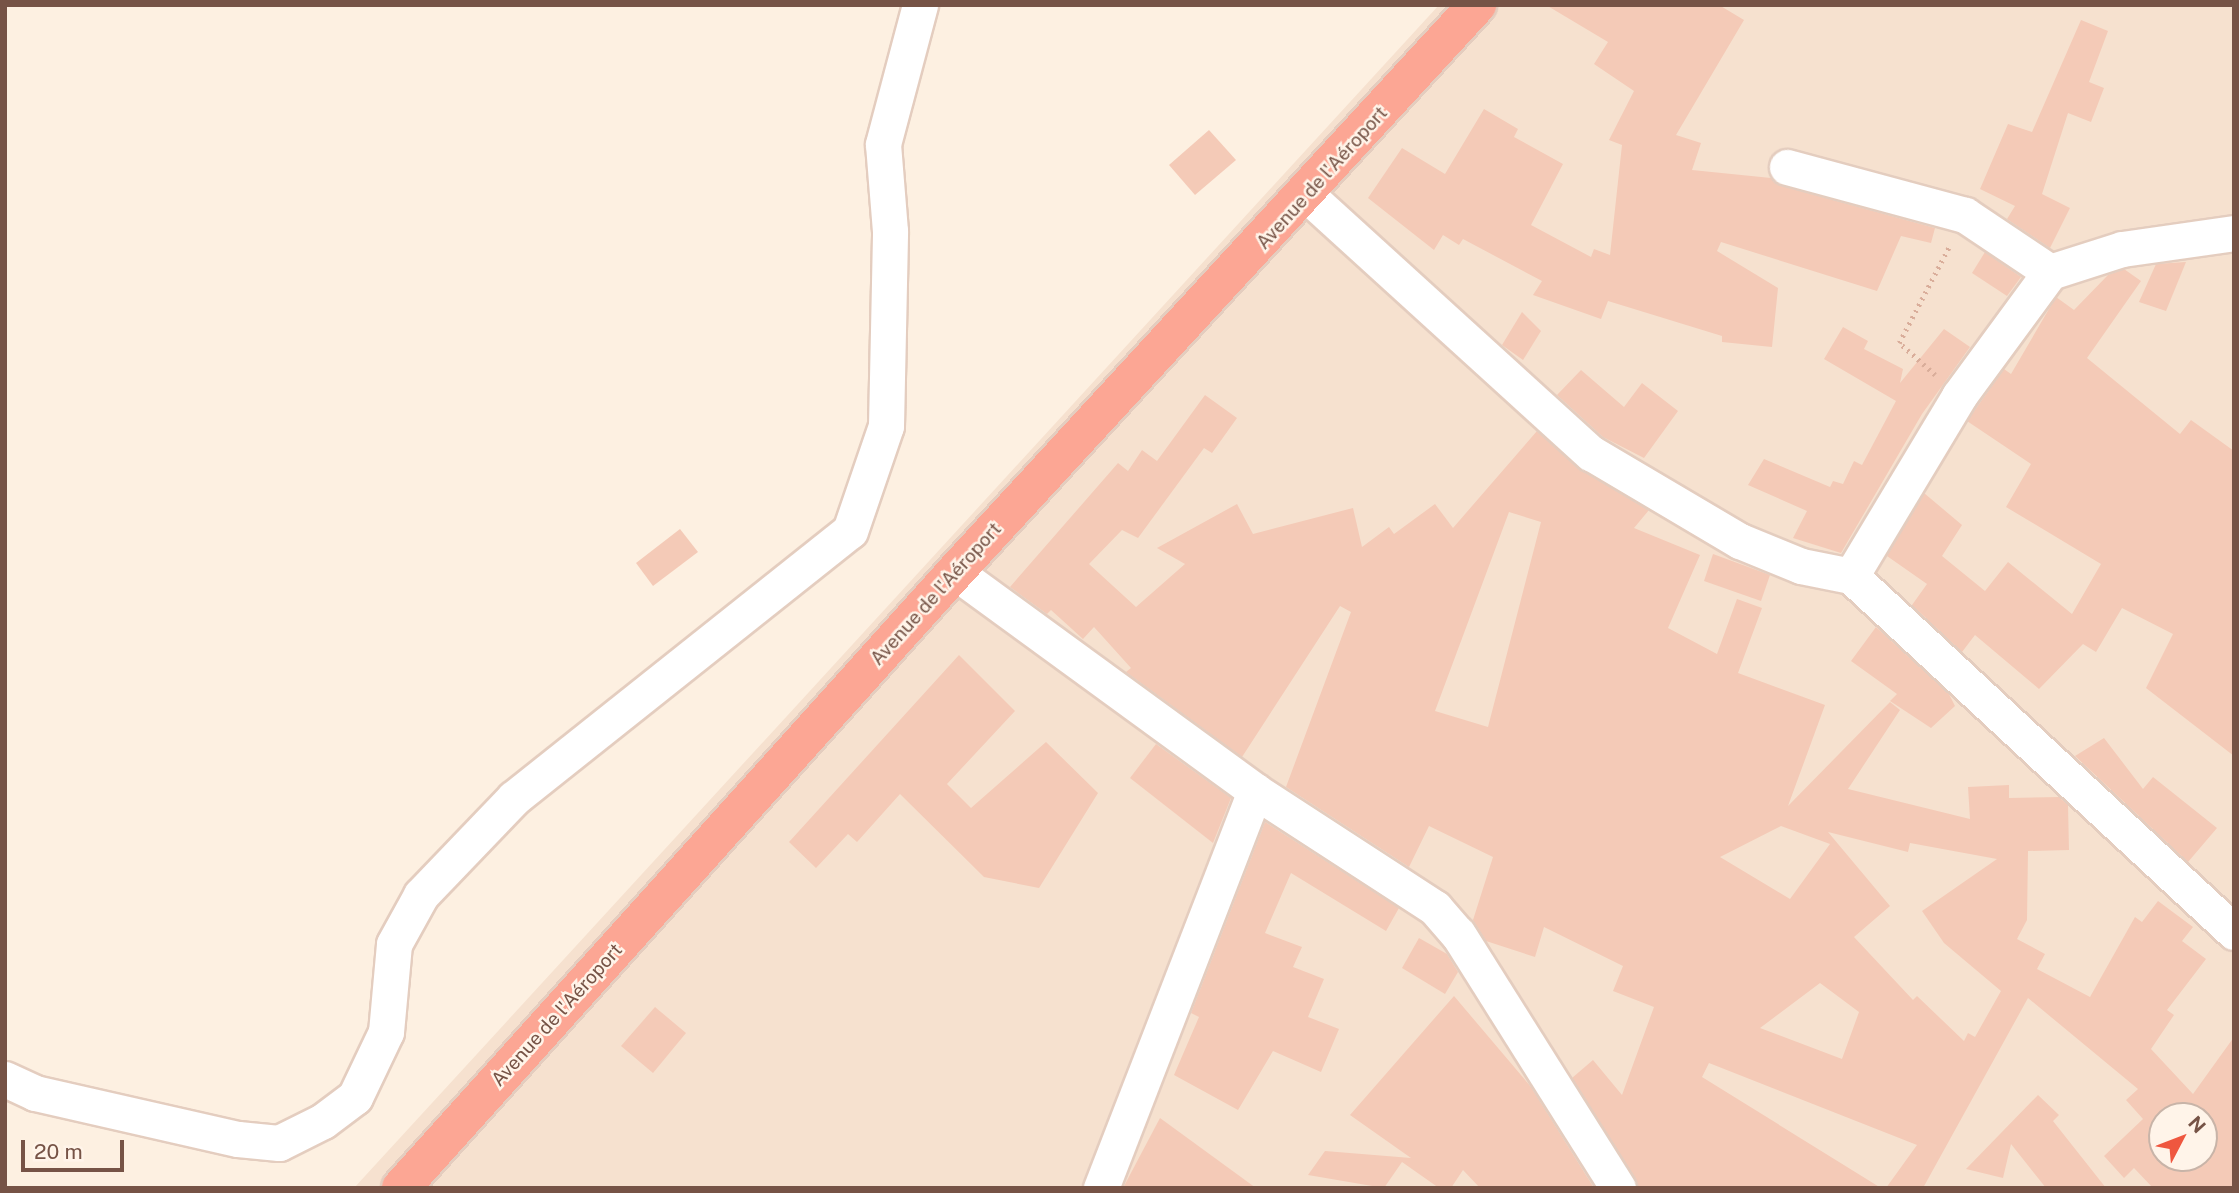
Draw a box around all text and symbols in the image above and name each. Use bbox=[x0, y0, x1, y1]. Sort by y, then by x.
street label: Avenue de l'Aéroport bbox=[1252, 102, 1392, 254]
street label: Avenue de l'Aéroport bbox=[866, 518, 1006, 670]
street label: Avenue de l'Aéroport bbox=[487, 939, 627, 1091]
north arrow bbox=[2148, 1102, 2218, 1172]
text: N bbox=[2184, 1111, 2210, 1137]
scale bar bbox=[24, 1126, 128, 1170]
text: 20 m bbox=[34, 1139, 83, 1164]

